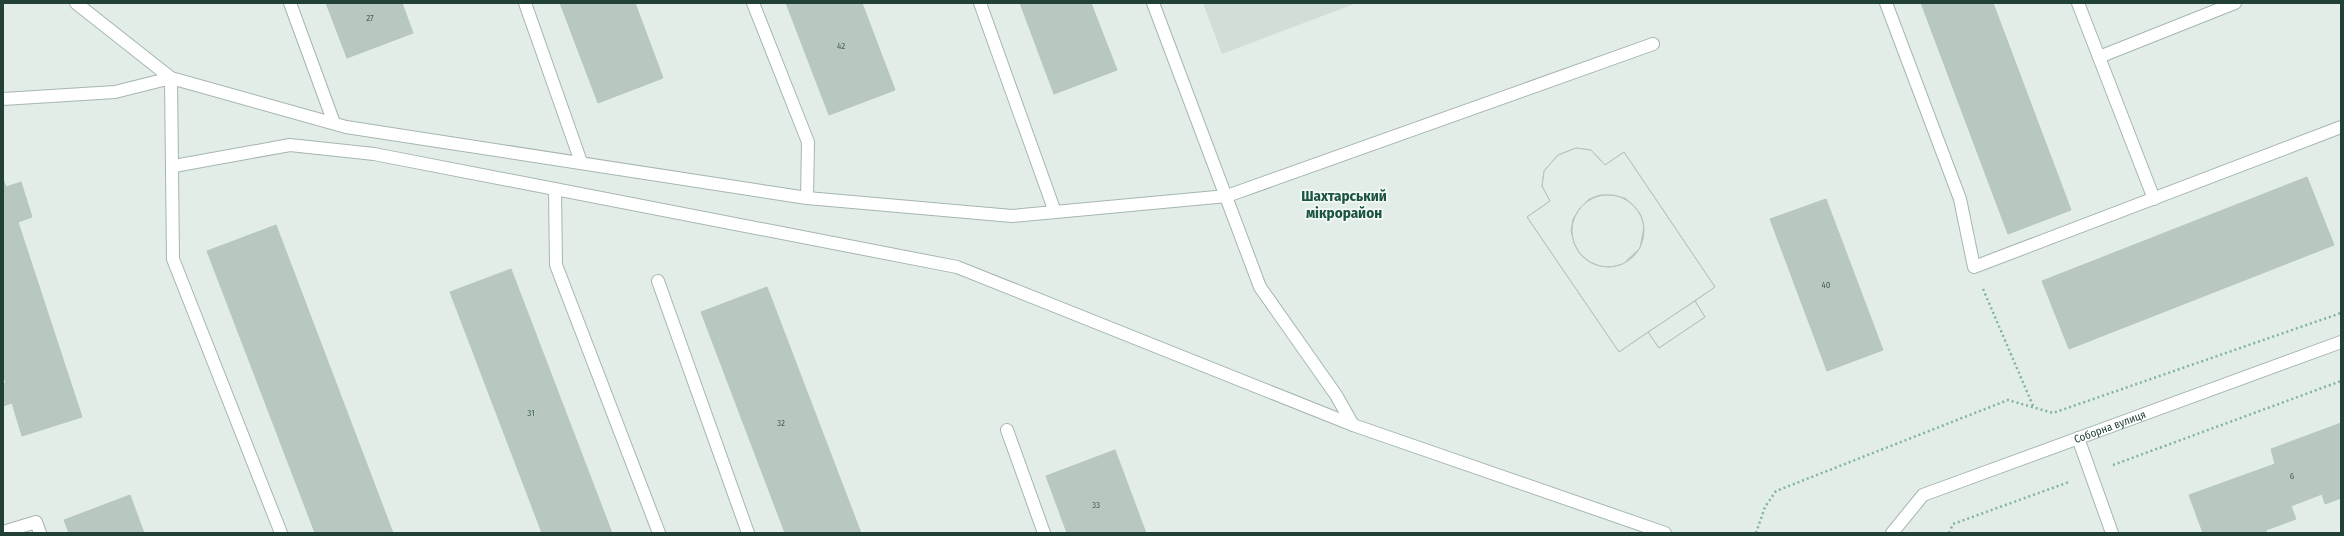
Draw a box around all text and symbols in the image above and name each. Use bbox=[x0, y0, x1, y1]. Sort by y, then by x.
house number: 27 bbox=[366, 13, 374, 23]
house number: 42 bbox=[837, 41, 845, 51]
district label: Шахтарський мікрорайон bbox=[1301, 187, 1387, 222]
house number: 40 bbox=[1821, 280, 1831, 290]
house number: 31 bbox=[527, 408, 535, 418]
street label: Соборна вулиця bbox=[2072, 408, 2148, 446]
house number: 32 bbox=[777, 418, 785, 428]
house number: 6 bbox=[2290, 471, 2295, 481]
house number: 33 bbox=[1092, 500, 1100, 510]

